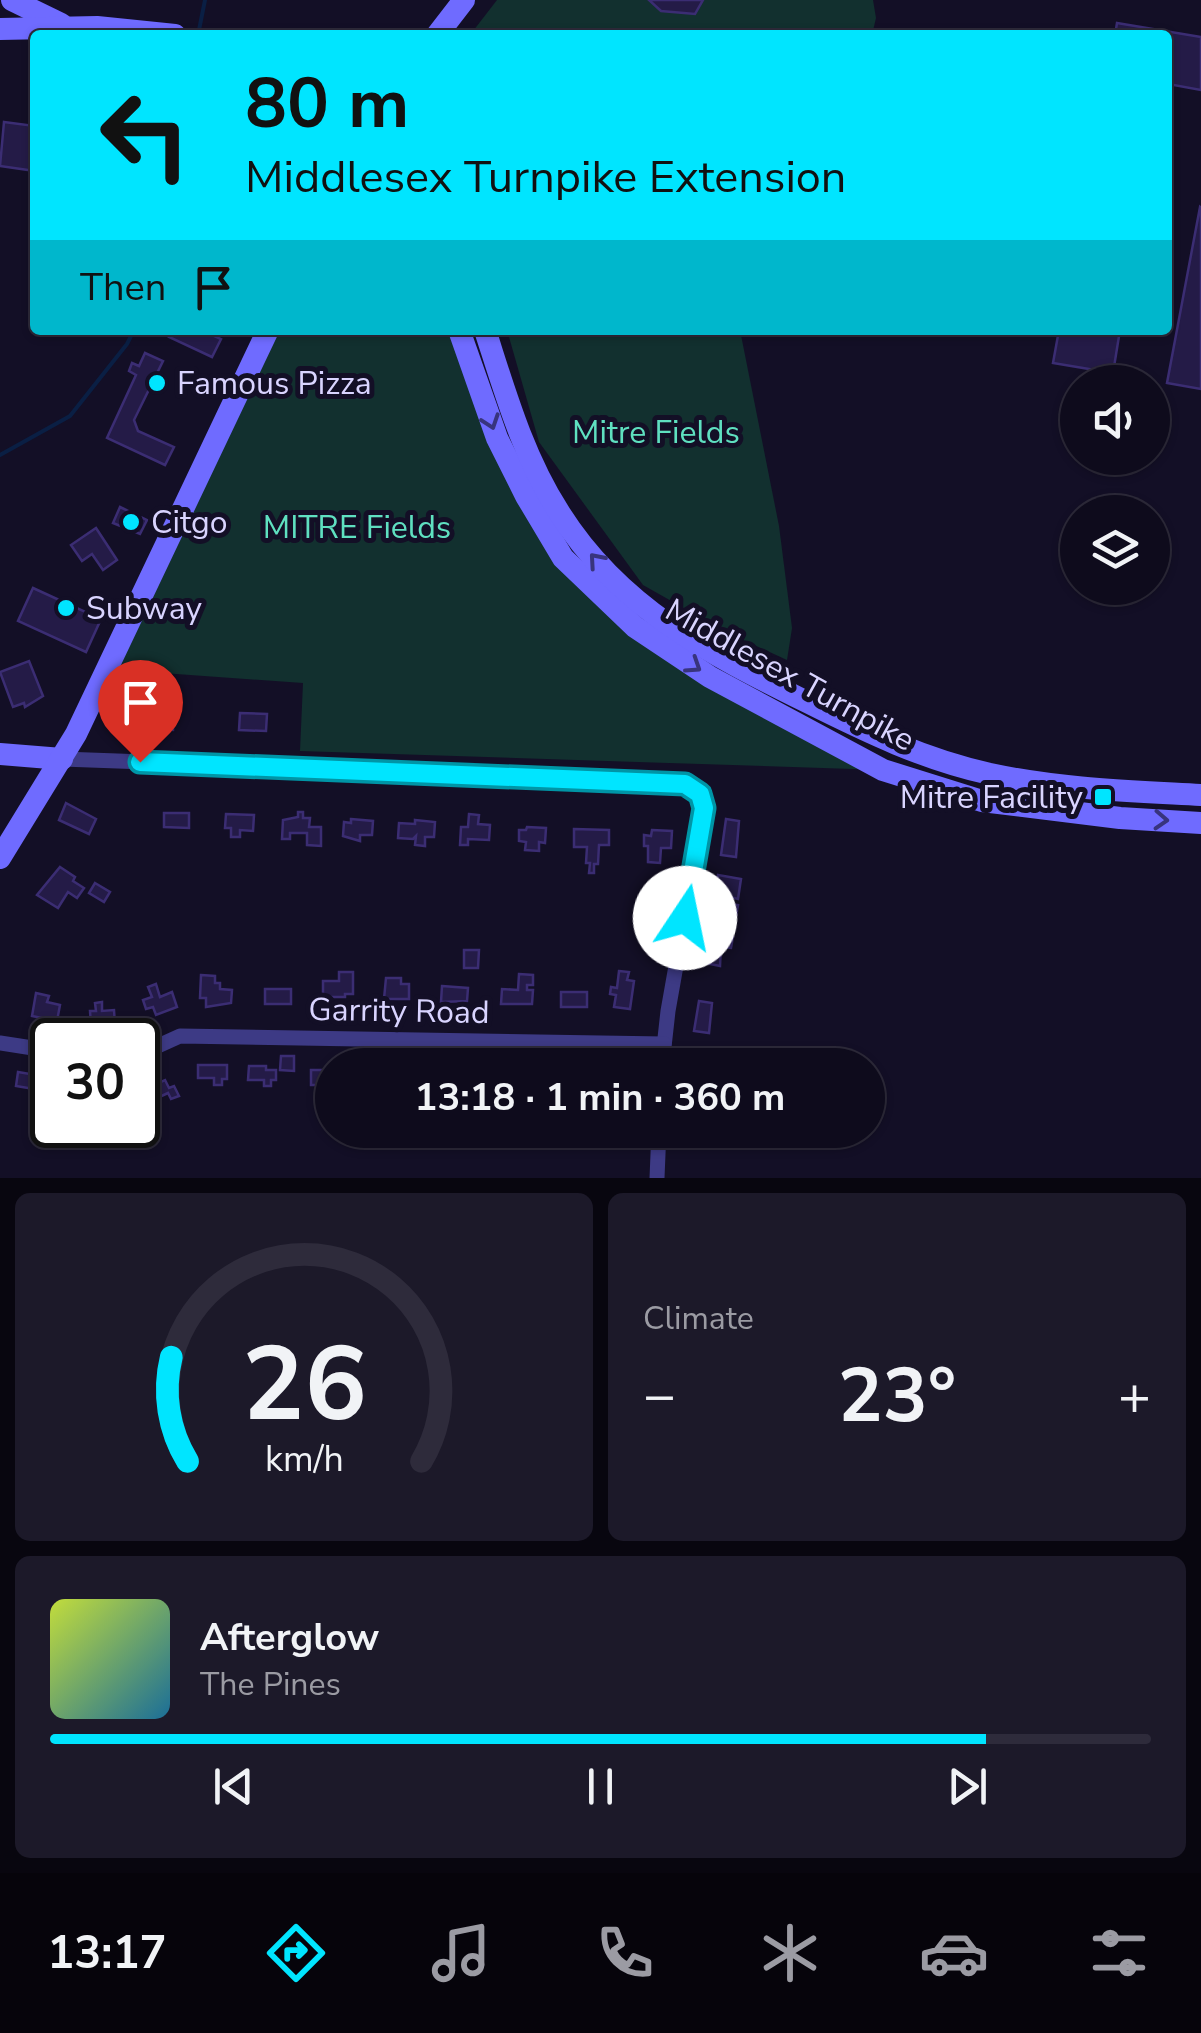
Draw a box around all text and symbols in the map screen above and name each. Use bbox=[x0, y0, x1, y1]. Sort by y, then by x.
text: 80 m bbox=[245, 56, 409, 152]
icon: left bbox=[80, 70, 210, 200]
text: Middlesex Turnpike Extension bbox=[245, 147, 846, 208]
icon: arrive bbox=[186, 260, 241, 315]
text: Then bbox=[80, 262, 166, 313]
place label: Famous Pizza bbox=[177, 362, 372, 405]
map controls bbox=[1060, 365, 1170, 605]
button: sound bbox=[1060, 365, 1170, 475]
marker: Famous Pizza bbox=[146, 372, 168, 394]
park label: Mitre Fields bbox=[572, 411, 740, 454]
one-way arrow bbox=[479, 412, 500, 429]
button: layers bbox=[1060, 495, 1170, 605]
place label: Citgo bbox=[151, 501, 228, 544]
park label: MITRE Fields bbox=[263, 506, 451, 549]
marker: Citgo bbox=[120, 511, 142, 533]
one-way arrow bbox=[590, 553, 608, 571]
place label: Subway bbox=[86, 587, 202, 630]
street label: Middlesex Turnpike bbox=[658, 589, 922, 761]
marker: Subway bbox=[55, 597, 77, 619]
one-way arrow bbox=[683, 654, 701, 673]
pin bbox=[98, 660, 183, 763]
icon: arrive bbox=[113, 675, 168, 730]
place label: Mitre Facility bbox=[900, 776, 1084, 819]
marker: Mitre Facility bbox=[1092, 786, 1114, 808]
one-way arrow bbox=[1153, 809, 1169, 830]
position arrow bbox=[633, 866, 737, 970]
street label: Garrity Road bbox=[308, 988, 490, 1034]
speed limit sign: 30 bbox=[30, 1018, 160, 1148]
text: 13:18 · 1 min · 360 m bbox=[415, 1072, 785, 1123]
text: Climate bbox=[643, 1297, 754, 1340]
text: 26 bbox=[242, 1314, 366, 1456]
text: 23° bbox=[838, 1345, 956, 1447]
text: − bbox=[643, 1358, 676, 1433]
text: + bbox=[1118, 1358, 1151, 1433]
text: km/h bbox=[265, 1435, 343, 1484]
text: Afterglow bbox=[200, 1612, 379, 1663]
text: The Pines bbox=[200, 1663, 341, 1706]
icon: previous bbox=[206, 1759, 261, 1814]
icon: pause bbox=[573, 1759, 628, 1814]
icon: next bbox=[940, 1759, 995, 1814]
icon: directions bbox=[261, 1918, 331, 1988]
icon: music bbox=[426, 1918, 496, 1988]
icon: phone bbox=[590, 1918, 660, 1988]
icon: climate bbox=[755, 1918, 825, 1988]
icon: car bbox=[919, 1918, 989, 1988]
icon: filters bbox=[1084, 1918, 1154, 1988]
text: 13:17 bbox=[47, 1923, 166, 1984]

